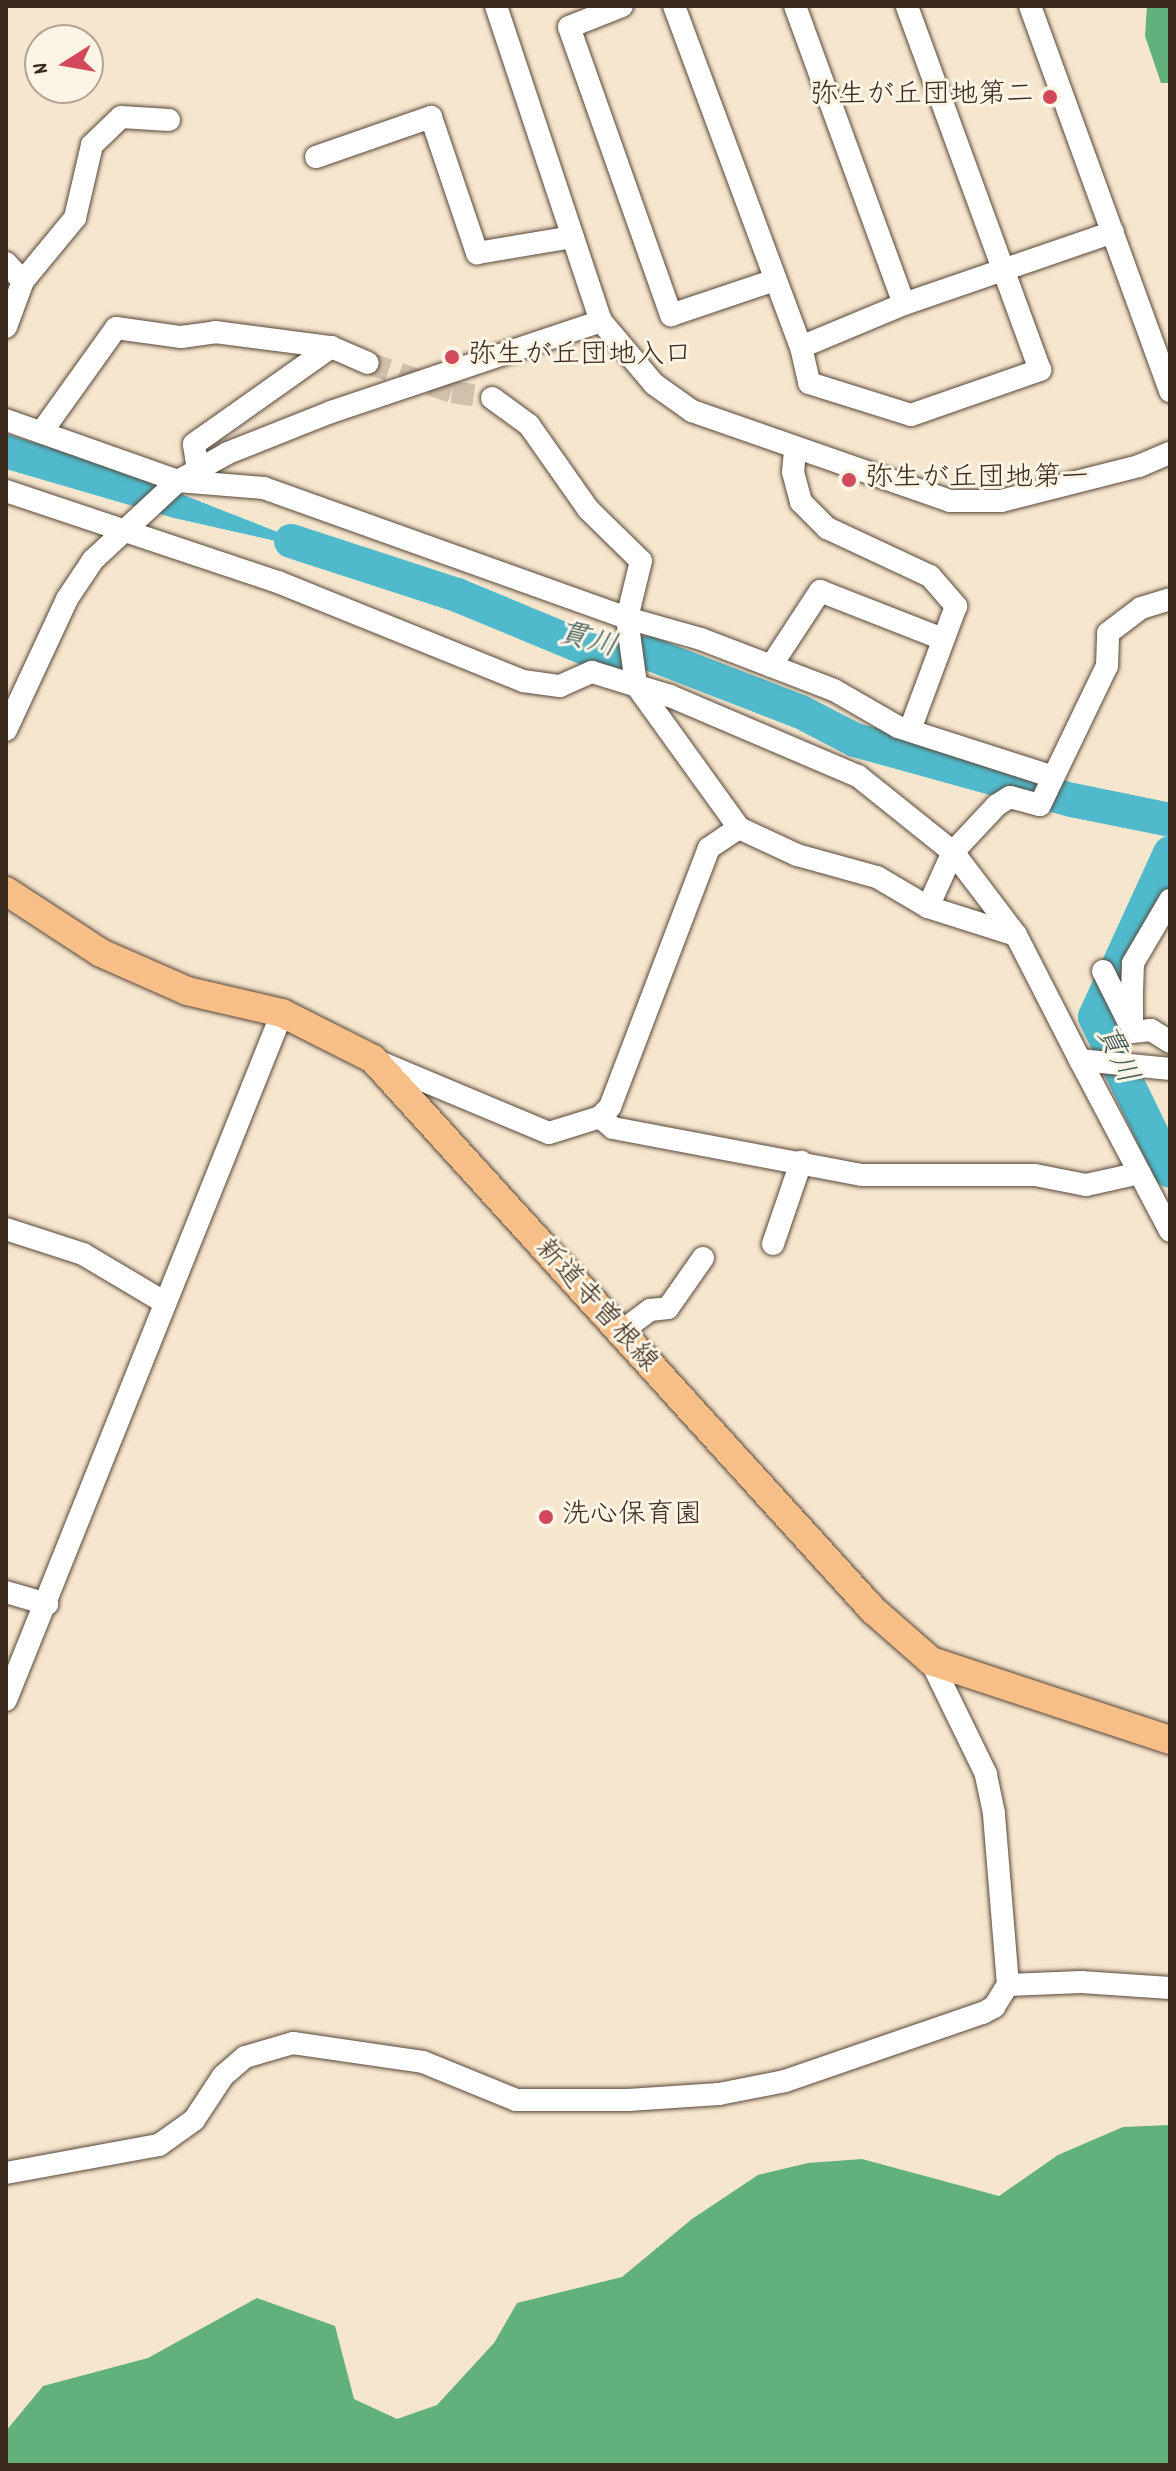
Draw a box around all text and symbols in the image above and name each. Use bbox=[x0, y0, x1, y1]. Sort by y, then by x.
north arrow bbox=[24, 24, 104, 104]
text: N bbox=[26, 60, 58, 77]
place label: 弥生が丘団地第二 bbox=[810, 80, 1034, 114]
marker: 弥生が丘団地第二 bbox=[1041, 88, 1059, 106]
place label: 弥生が丘団地入口 bbox=[468, 340, 692, 374]
marker: 弥生が丘団地入口 bbox=[443, 348, 461, 366]
place label: 弥生が丘団地第一 bbox=[865, 463, 1089, 497]
marker: 弥生が丘団地第一 bbox=[840, 471, 858, 489]
water label: 貫川 bbox=[553, 618, 621, 668]
water label: 貫川 bbox=[1085, 1021, 1143, 1091]
street label: 新道寺曽根線 bbox=[526, 1233, 664, 1381]
place label: 洗心保育園 bbox=[562, 1500, 702, 1534]
marker: 洗心保育園 bbox=[537, 1508, 555, 1526]

